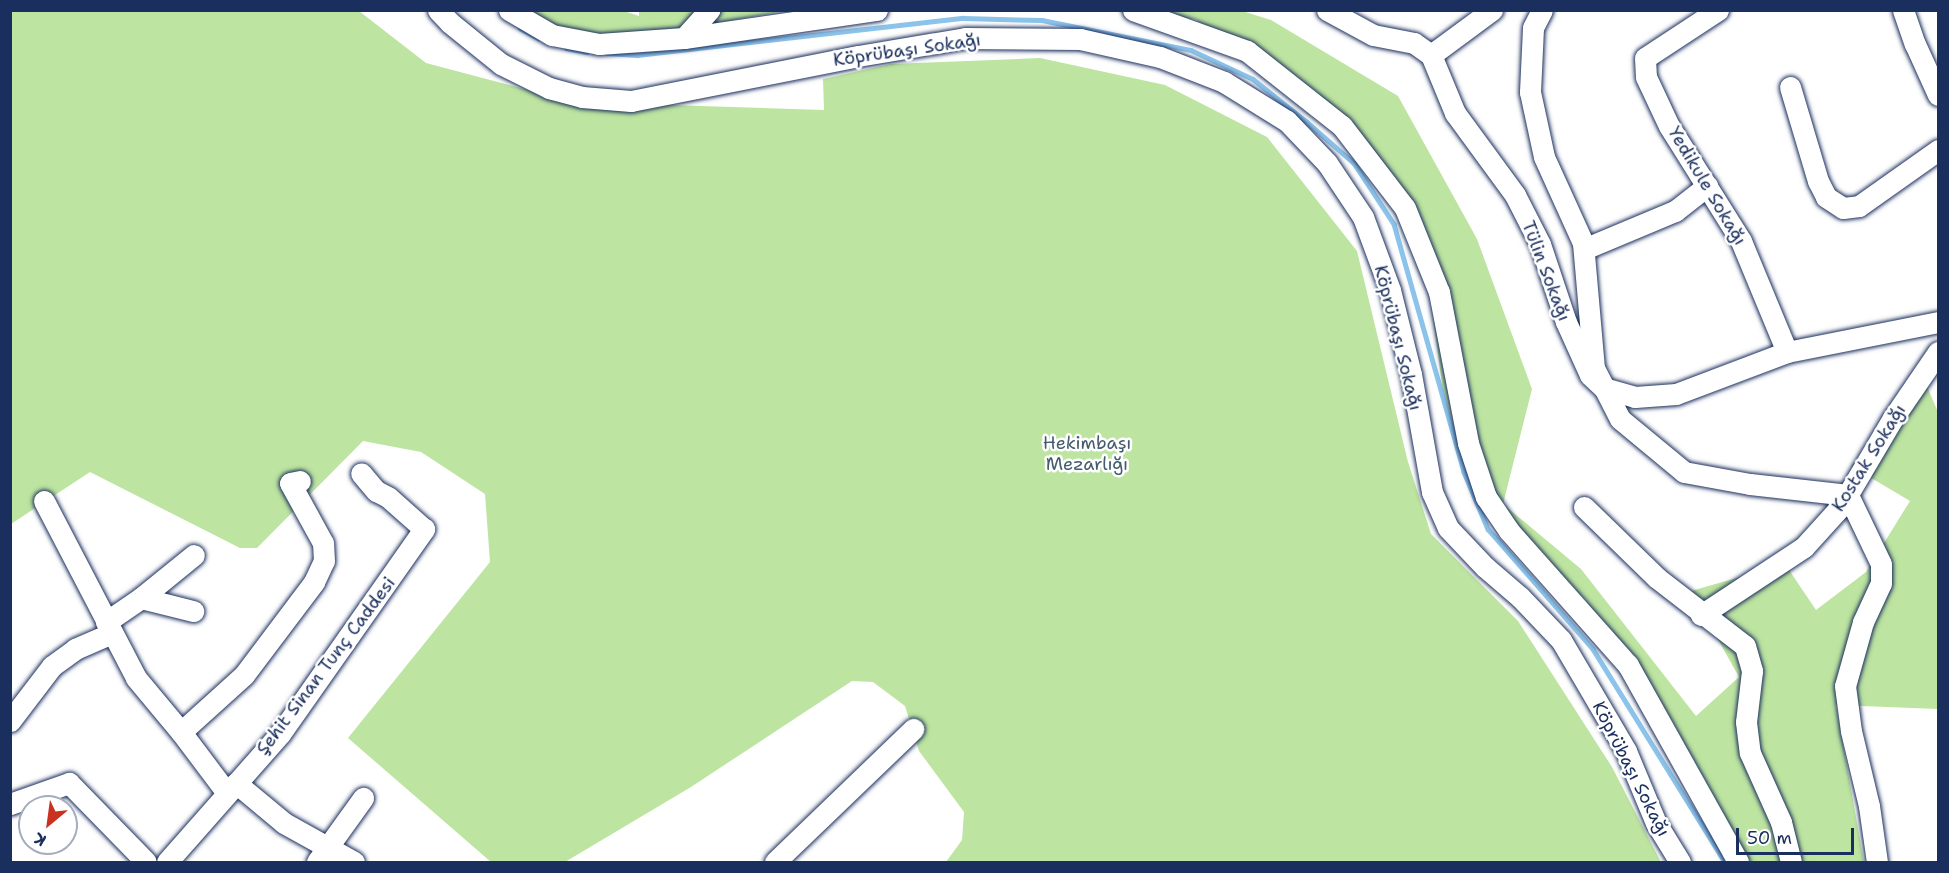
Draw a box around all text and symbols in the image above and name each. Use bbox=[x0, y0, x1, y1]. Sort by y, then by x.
street label: Köprübaşı Sokağı bbox=[832, 29, 982, 71]
street label: Yedikule Sokağı bbox=[1663, 123, 1751, 249]
street label: Tülin Sokağı bbox=[1517, 218, 1575, 324]
street label: Köprübaşı Sokağı bbox=[1370, 263, 1426, 413]
street label: Kostak Sokağı bbox=[1827, 400, 1911, 516]
park label: Hekimbaşı Mezarlığı bbox=[1043, 433, 1131, 476]
street label: Şehit Sinan Tunç Caddesi bbox=[252, 573, 400, 759]
street label: Köprübaşı Sokağı bbox=[1588, 698, 1674, 840]
north arrow bbox=[18, 795, 78, 855]
scale bar bbox=[1739, 816, 1858, 854]
text: 50 m bbox=[1747, 826, 1792, 850]
text: K bbox=[30, 828, 50, 851]

